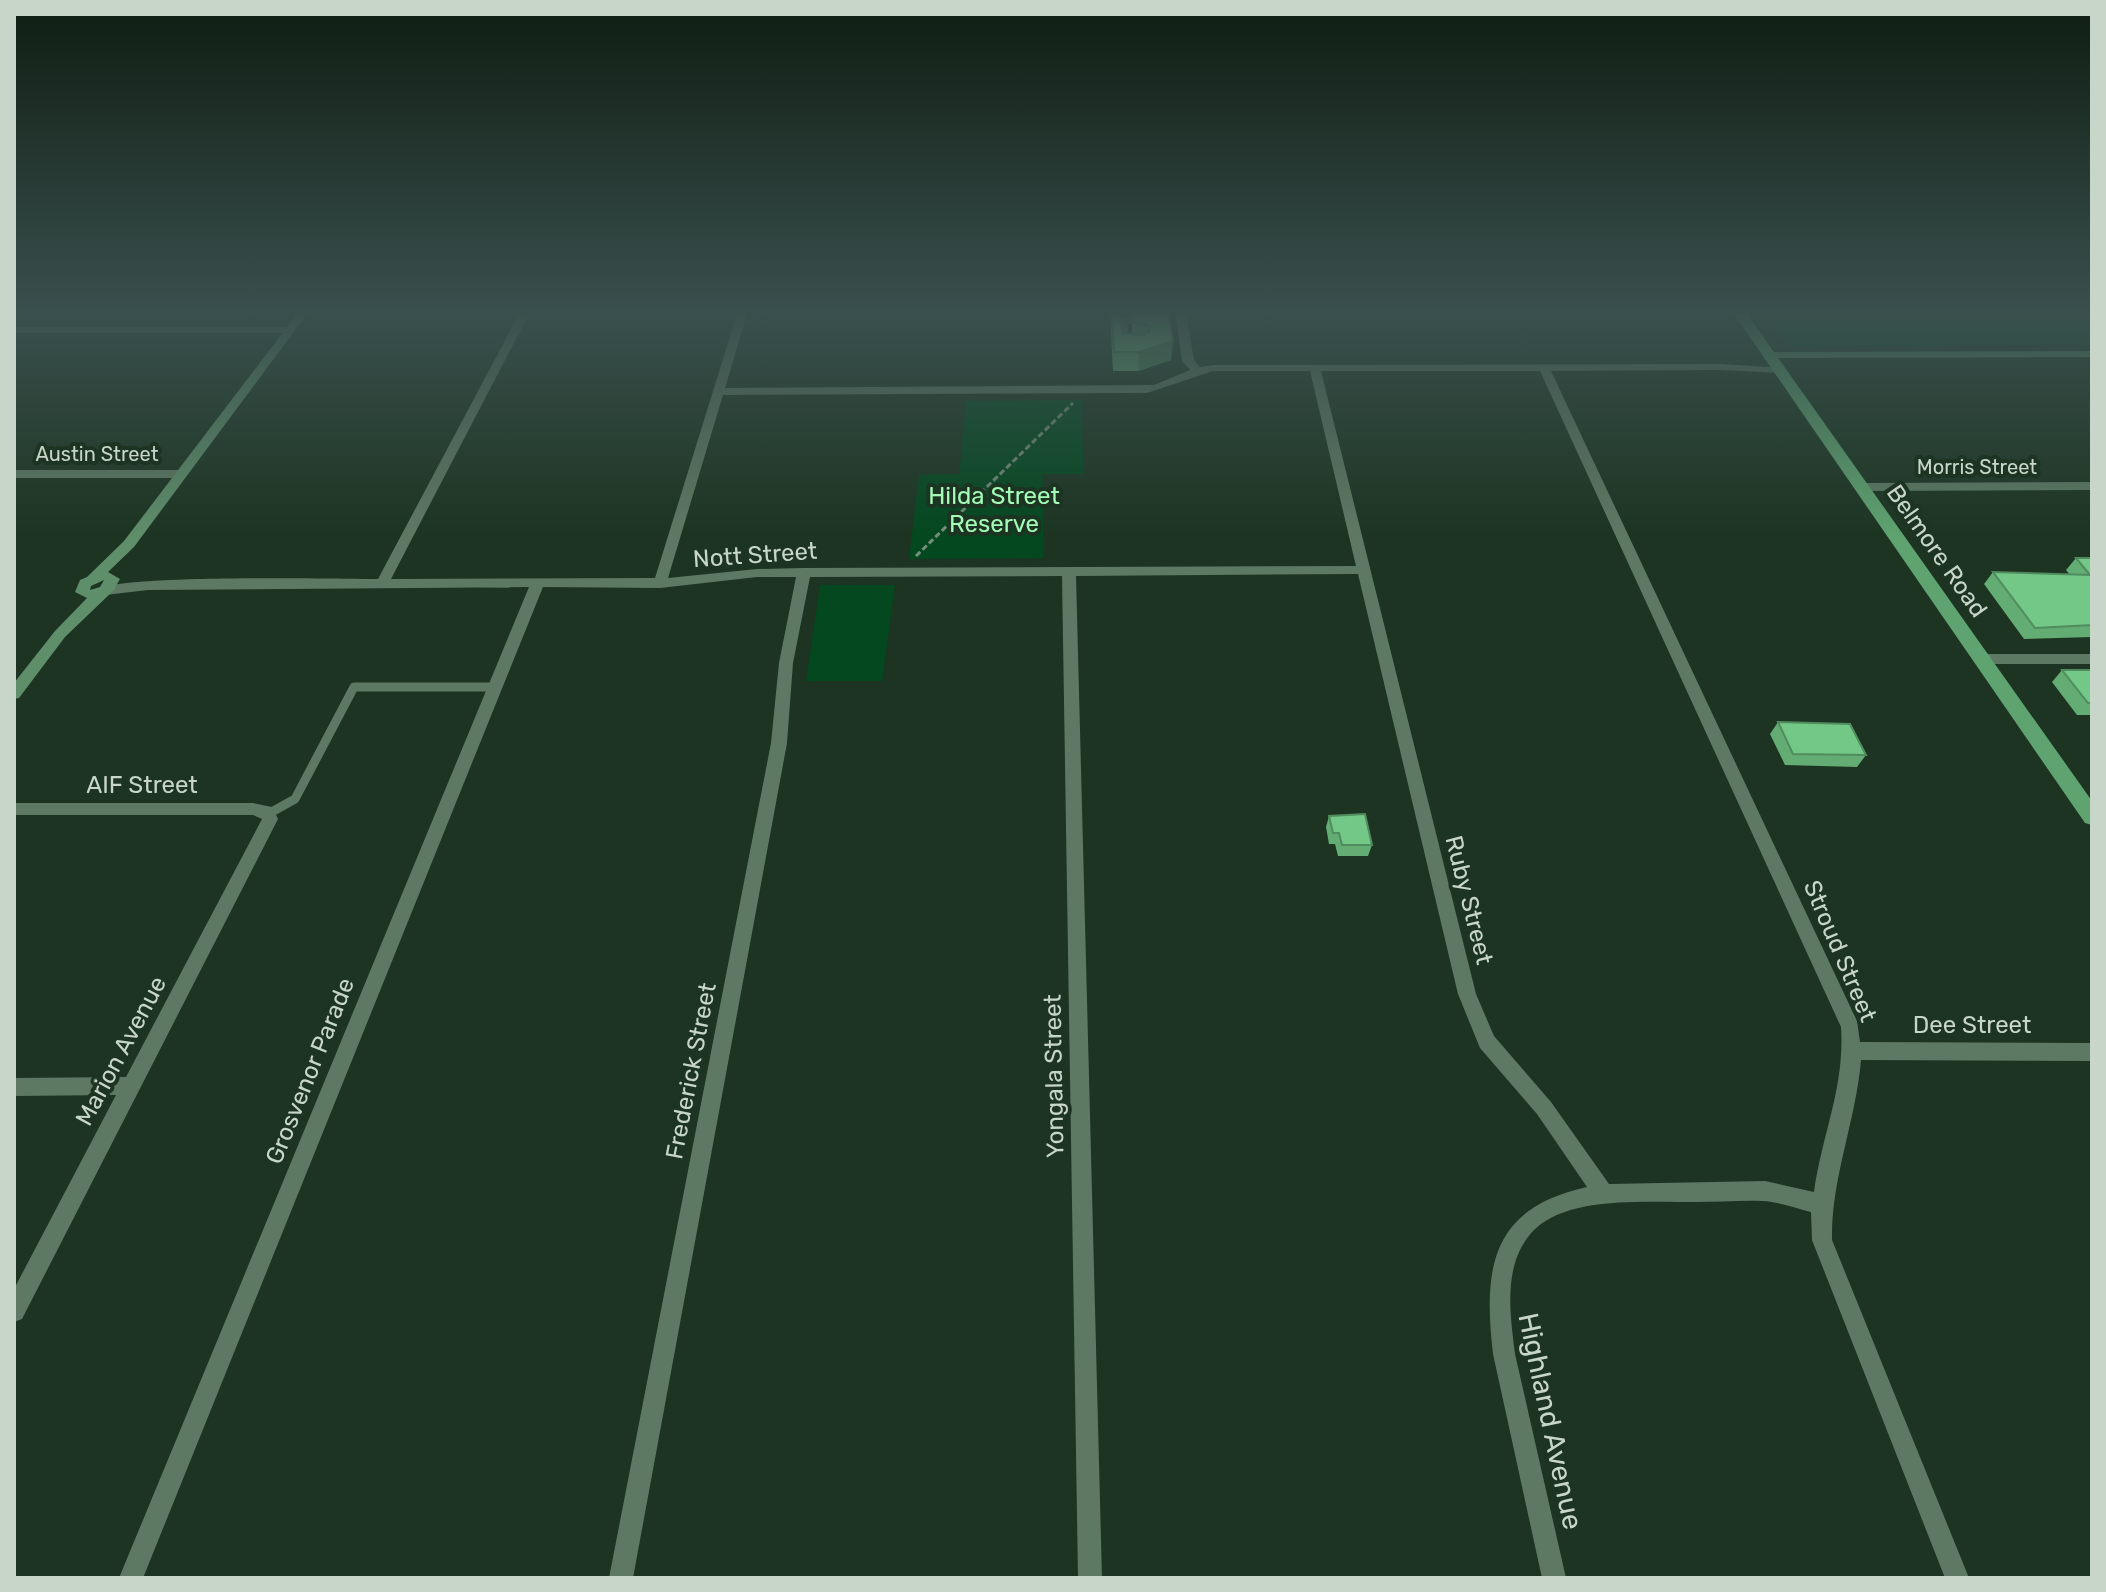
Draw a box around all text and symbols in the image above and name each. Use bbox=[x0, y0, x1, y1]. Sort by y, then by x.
street label: Austin Street bbox=[36, 442, 159, 466]
street label: Morris Street bbox=[1917, 455, 2037, 479]
street label: Belmore Road bbox=[1881, 479, 1993, 623]
park label: Hilda Street Reserve bbox=[928, 482, 1060, 538]
street label: Nott Street bbox=[692, 537, 818, 573]
street label: AIF Street bbox=[86, 771, 198, 799]
street label: Ruby Street bbox=[1439, 833, 1499, 967]
street label: Stroud Street bbox=[1798, 876, 1882, 1026]
street label: Marion Avenue bbox=[70, 972, 172, 1130]
street label: Grosvenor Parade bbox=[260, 974, 360, 1168]
street label: Frederick Street bbox=[660, 980, 722, 1162]
street label: Yongala Street bbox=[1039, 994, 1069, 1158]
street label: Dee Street bbox=[1913, 1011, 2031, 1039]
street label: Highland Avenue bbox=[1511, 1310, 1590, 1532]

